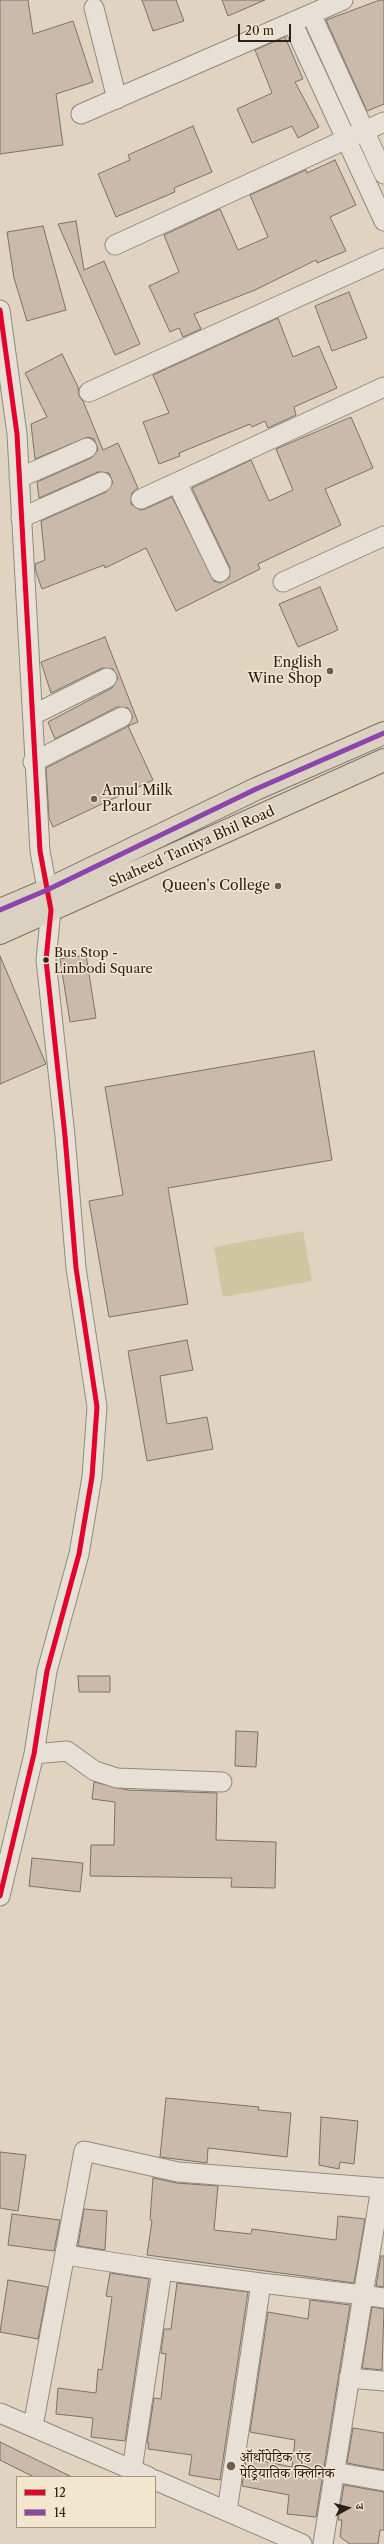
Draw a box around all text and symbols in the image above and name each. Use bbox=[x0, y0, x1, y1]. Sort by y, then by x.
scale bar bbox=[240, 16, 293, 42]
text: 20 m bbox=[245, 23, 274, 38]
place label: English Wine Shop bbox=[248, 655, 322, 688]
marker: English Wine Shop bbox=[325, 666, 335, 676]
place label: Amul Milk Parlour bbox=[102, 783, 173, 816]
marker: Amul Milk Parlour bbox=[89, 794, 99, 804]
street label: Shaheed Tantiya Bhil Road bbox=[107, 803, 277, 891]
place label: Queen's College bbox=[162, 878, 270, 894]
marker: Queen's College bbox=[273, 881, 283, 891]
place label: Bus Stop - Limbodi Square bbox=[54, 945, 153, 976]
marker: Bus Stop - Limbodi Square bbox=[41, 955, 51, 965]
place label: ऑर्थोपेडिक एंड पेड्रियातिक क्लिनिक bbox=[240, 2450, 335, 2482]
marker: ऑर्थोपेडिक एंड पेड्रियातिक क्लिनिक bbox=[225, 2460, 237, 2472]
legend bbox=[16, 2476, 156, 2528]
text: 12 bbox=[54, 2485, 66, 2500]
north arrow bbox=[328, 2488, 368, 2528]
text: उ bbox=[353, 2503, 367, 2510]
text: 14 bbox=[54, 2505, 66, 2520]

